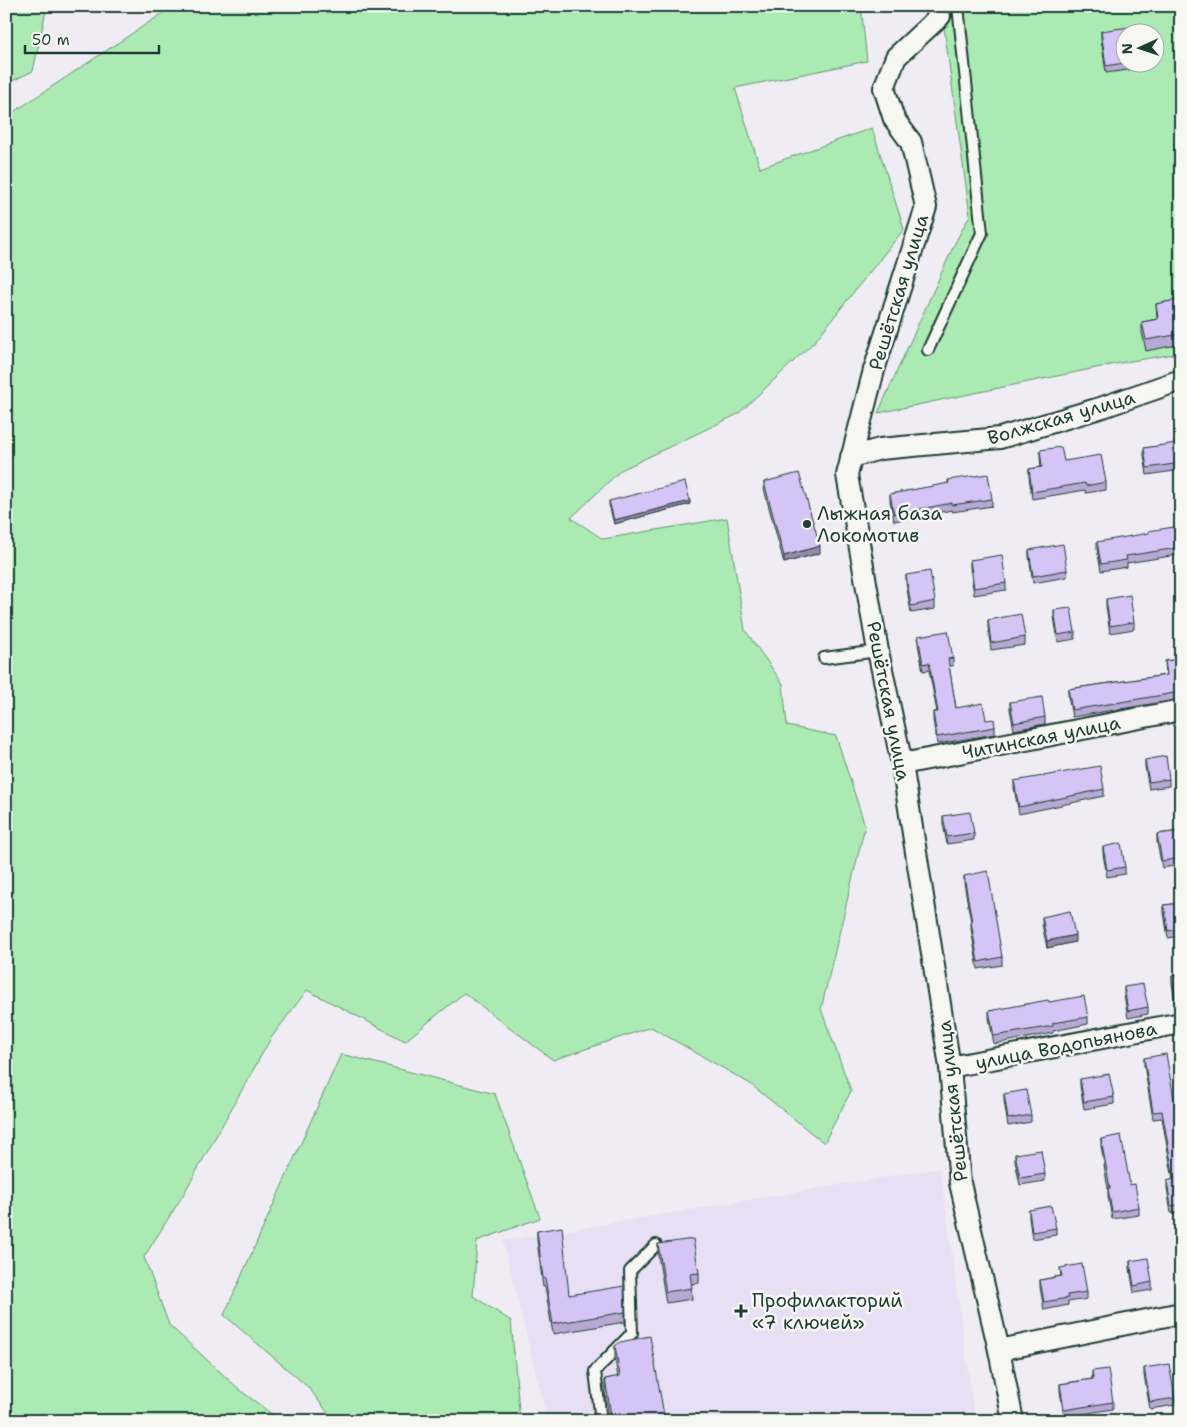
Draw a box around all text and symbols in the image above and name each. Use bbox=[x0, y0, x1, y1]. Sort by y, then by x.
scale bar bbox=[25, 22, 159, 54]
north arrow bbox=[1114, 22, 1164, 72]
text: 50 m bbox=[32, 30, 70, 50]
text: N bbox=[1118, 43, 1136, 55]
street label: Решётская улица bbox=[863, 211, 934, 373]
street label: Волжская улица bbox=[984, 384, 1138, 451]
place label: Лыжная база Локомотив bbox=[817, 501, 942, 548]
marker: Лыжная база Локомотив bbox=[801, 518, 813, 530]
street label: Решётская улица bbox=[861, 619, 916, 783]
street label: Читинская улица bbox=[960, 710, 1123, 765]
street label: улица Водопьянова bbox=[973, 1016, 1159, 1075]
street label: Решётская улица bbox=[932, 1019, 973, 1183]
place label: Профилакторий «7 ключей» bbox=[752, 1288, 903, 1335]
marker: Профилакторий «7 ключей» bbox=[734, 1304, 748, 1318]

